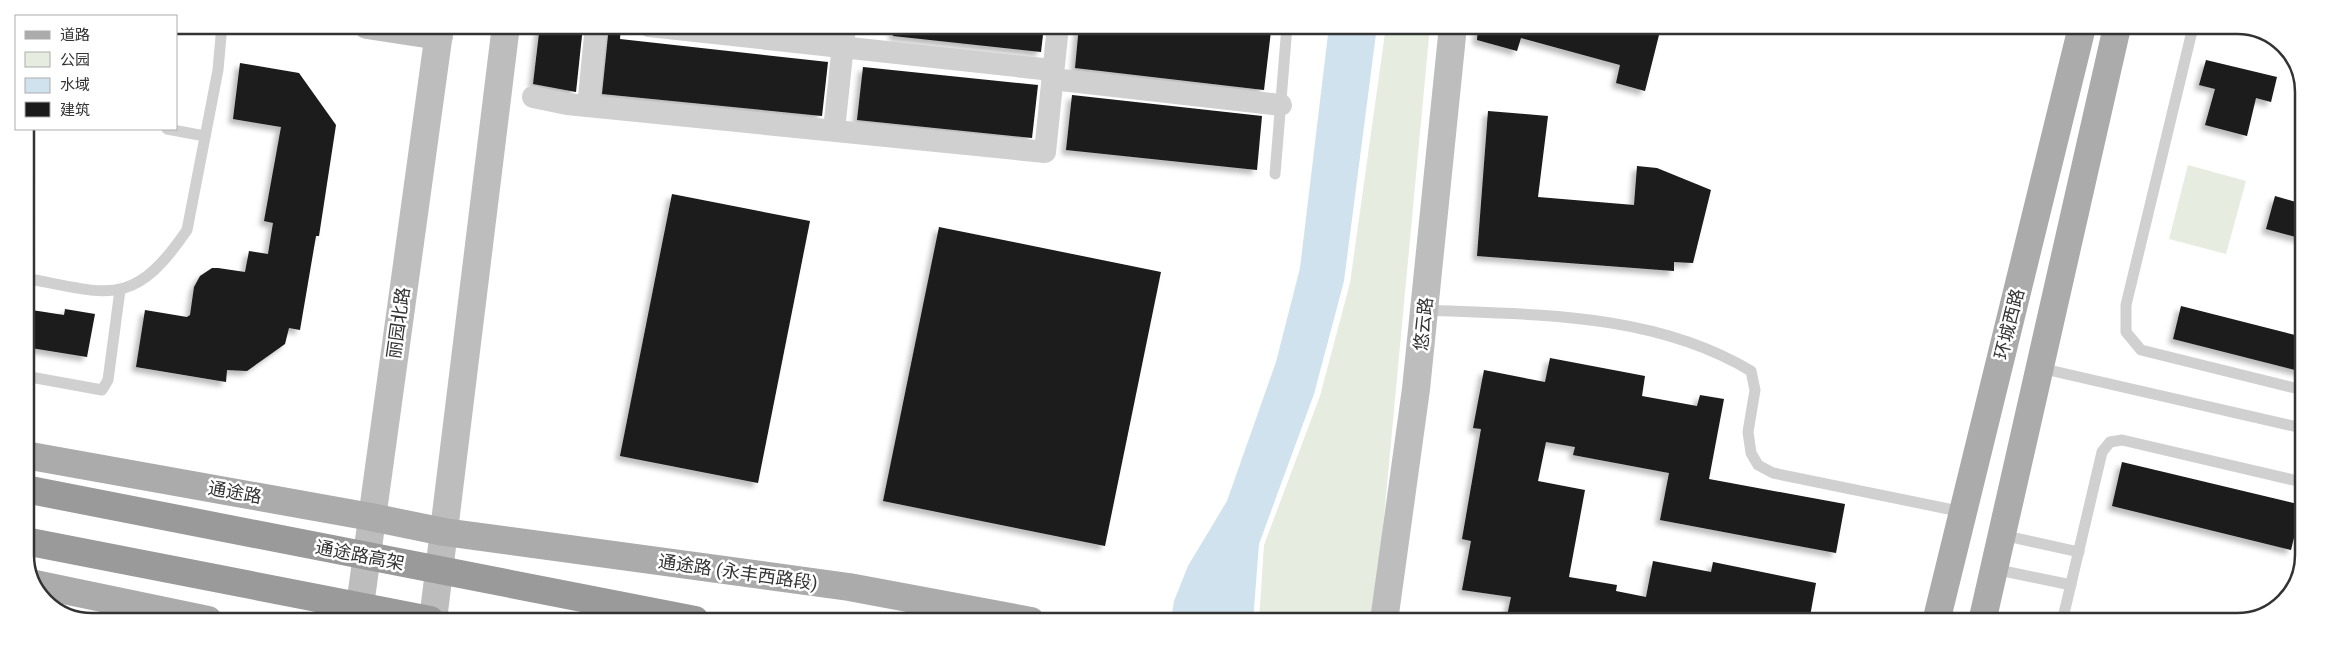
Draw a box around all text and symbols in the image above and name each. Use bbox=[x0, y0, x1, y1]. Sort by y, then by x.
legend bbox=[15, 15, 178, 130]
text: 道路 bbox=[60, 26, 90, 44]
text: 公园 bbox=[60, 51, 90, 69]
text: 水域 bbox=[60, 76, 90, 94]
text: 建筑 bbox=[60, 101, 90, 119]
street label: 丽园北路 bbox=[383, 286, 413, 360]
street label: 环城西路 bbox=[1990, 287, 2028, 361]
street label: 悠云路 bbox=[1410, 296, 1436, 352]
street label: 通途路 bbox=[207, 477, 263, 507]
street label: 通途路高架 bbox=[314, 536, 406, 574]
street label: 通途路 (永丰西路段) bbox=[657, 550, 819, 595]

